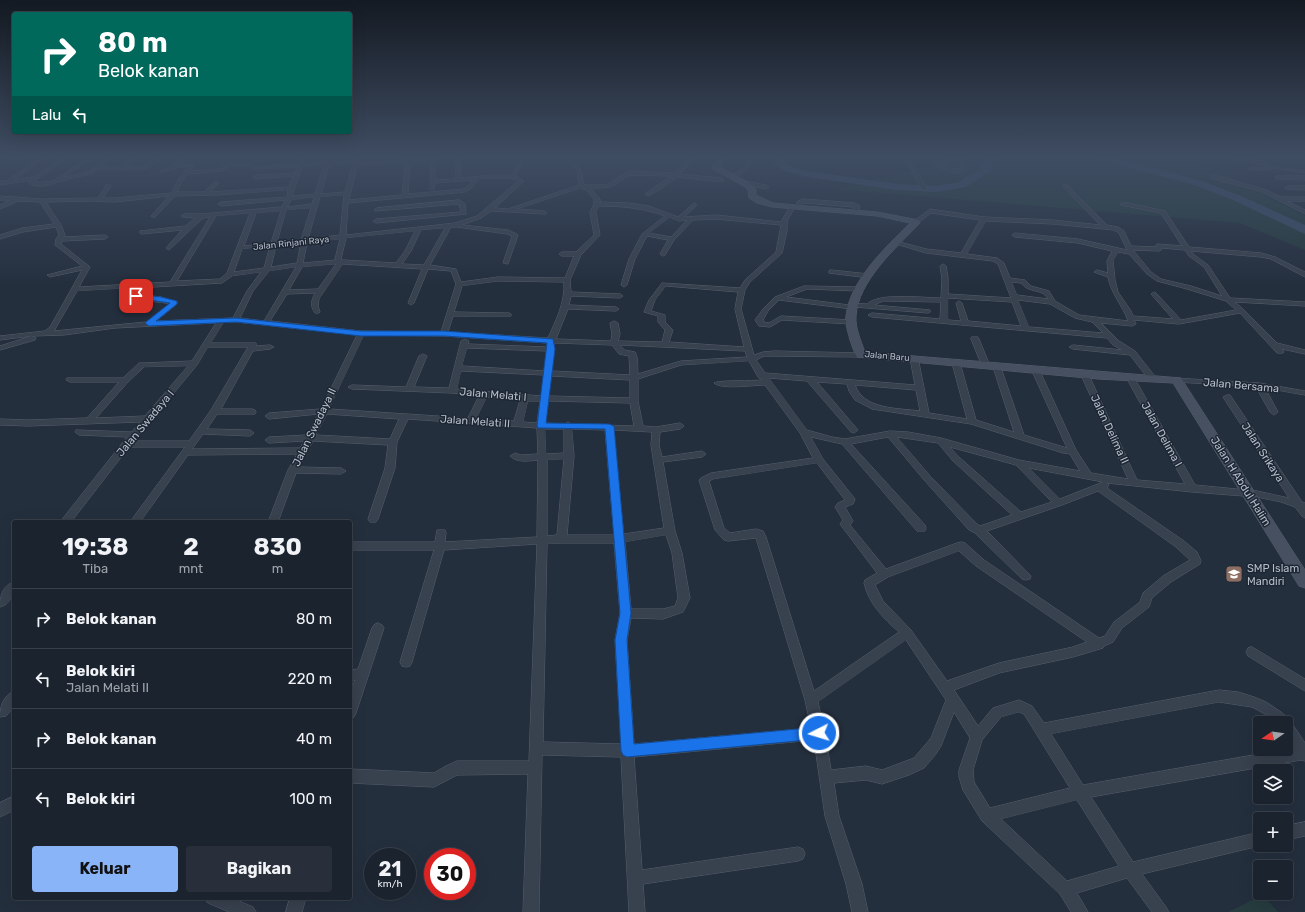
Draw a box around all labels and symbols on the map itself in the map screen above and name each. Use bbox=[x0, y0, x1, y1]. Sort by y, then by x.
street label: Jalan Rinjani Raya bbox=[252, 234, 330, 252]
pin bbox=[119, 279, 153, 313]
street label: Jalan Baru bbox=[864, 349, 910, 363]
street label: Jalan Bersama bbox=[1202, 376, 1280, 395]
street label: Jalan Melati I bbox=[459, 385, 527, 404]
street label: Jalan Swadaya II bbox=[290, 386, 339, 469]
street label: Jalan Swadaya I bbox=[114, 387, 177, 459]
street label: Jalan Delima II bbox=[1088, 393, 1131, 466]
street label: Jalan Delima I bbox=[1138, 400, 1185, 469]
street label: Jalan Melati II bbox=[439, 413, 511, 430]
street label: Jalan Srikaya bbox=[1239, 420, 1287, 484]
street label: Jalan H Abdul Halim bbox=[1208, 434, 1273, 529]
place label: SMP Islam Mandiri bbox=[1247, 562, 1299, 588]
school or university icon: SMP Islam Mandiri bbox=[1224, 564, 1244, 584]
position arrow bbox=[798, 712, 840, 754]
north arrow bbox=[1253, 716, 1293, 756]
speed limit sign: 30 bbox=[424, 848, 476, 900]

